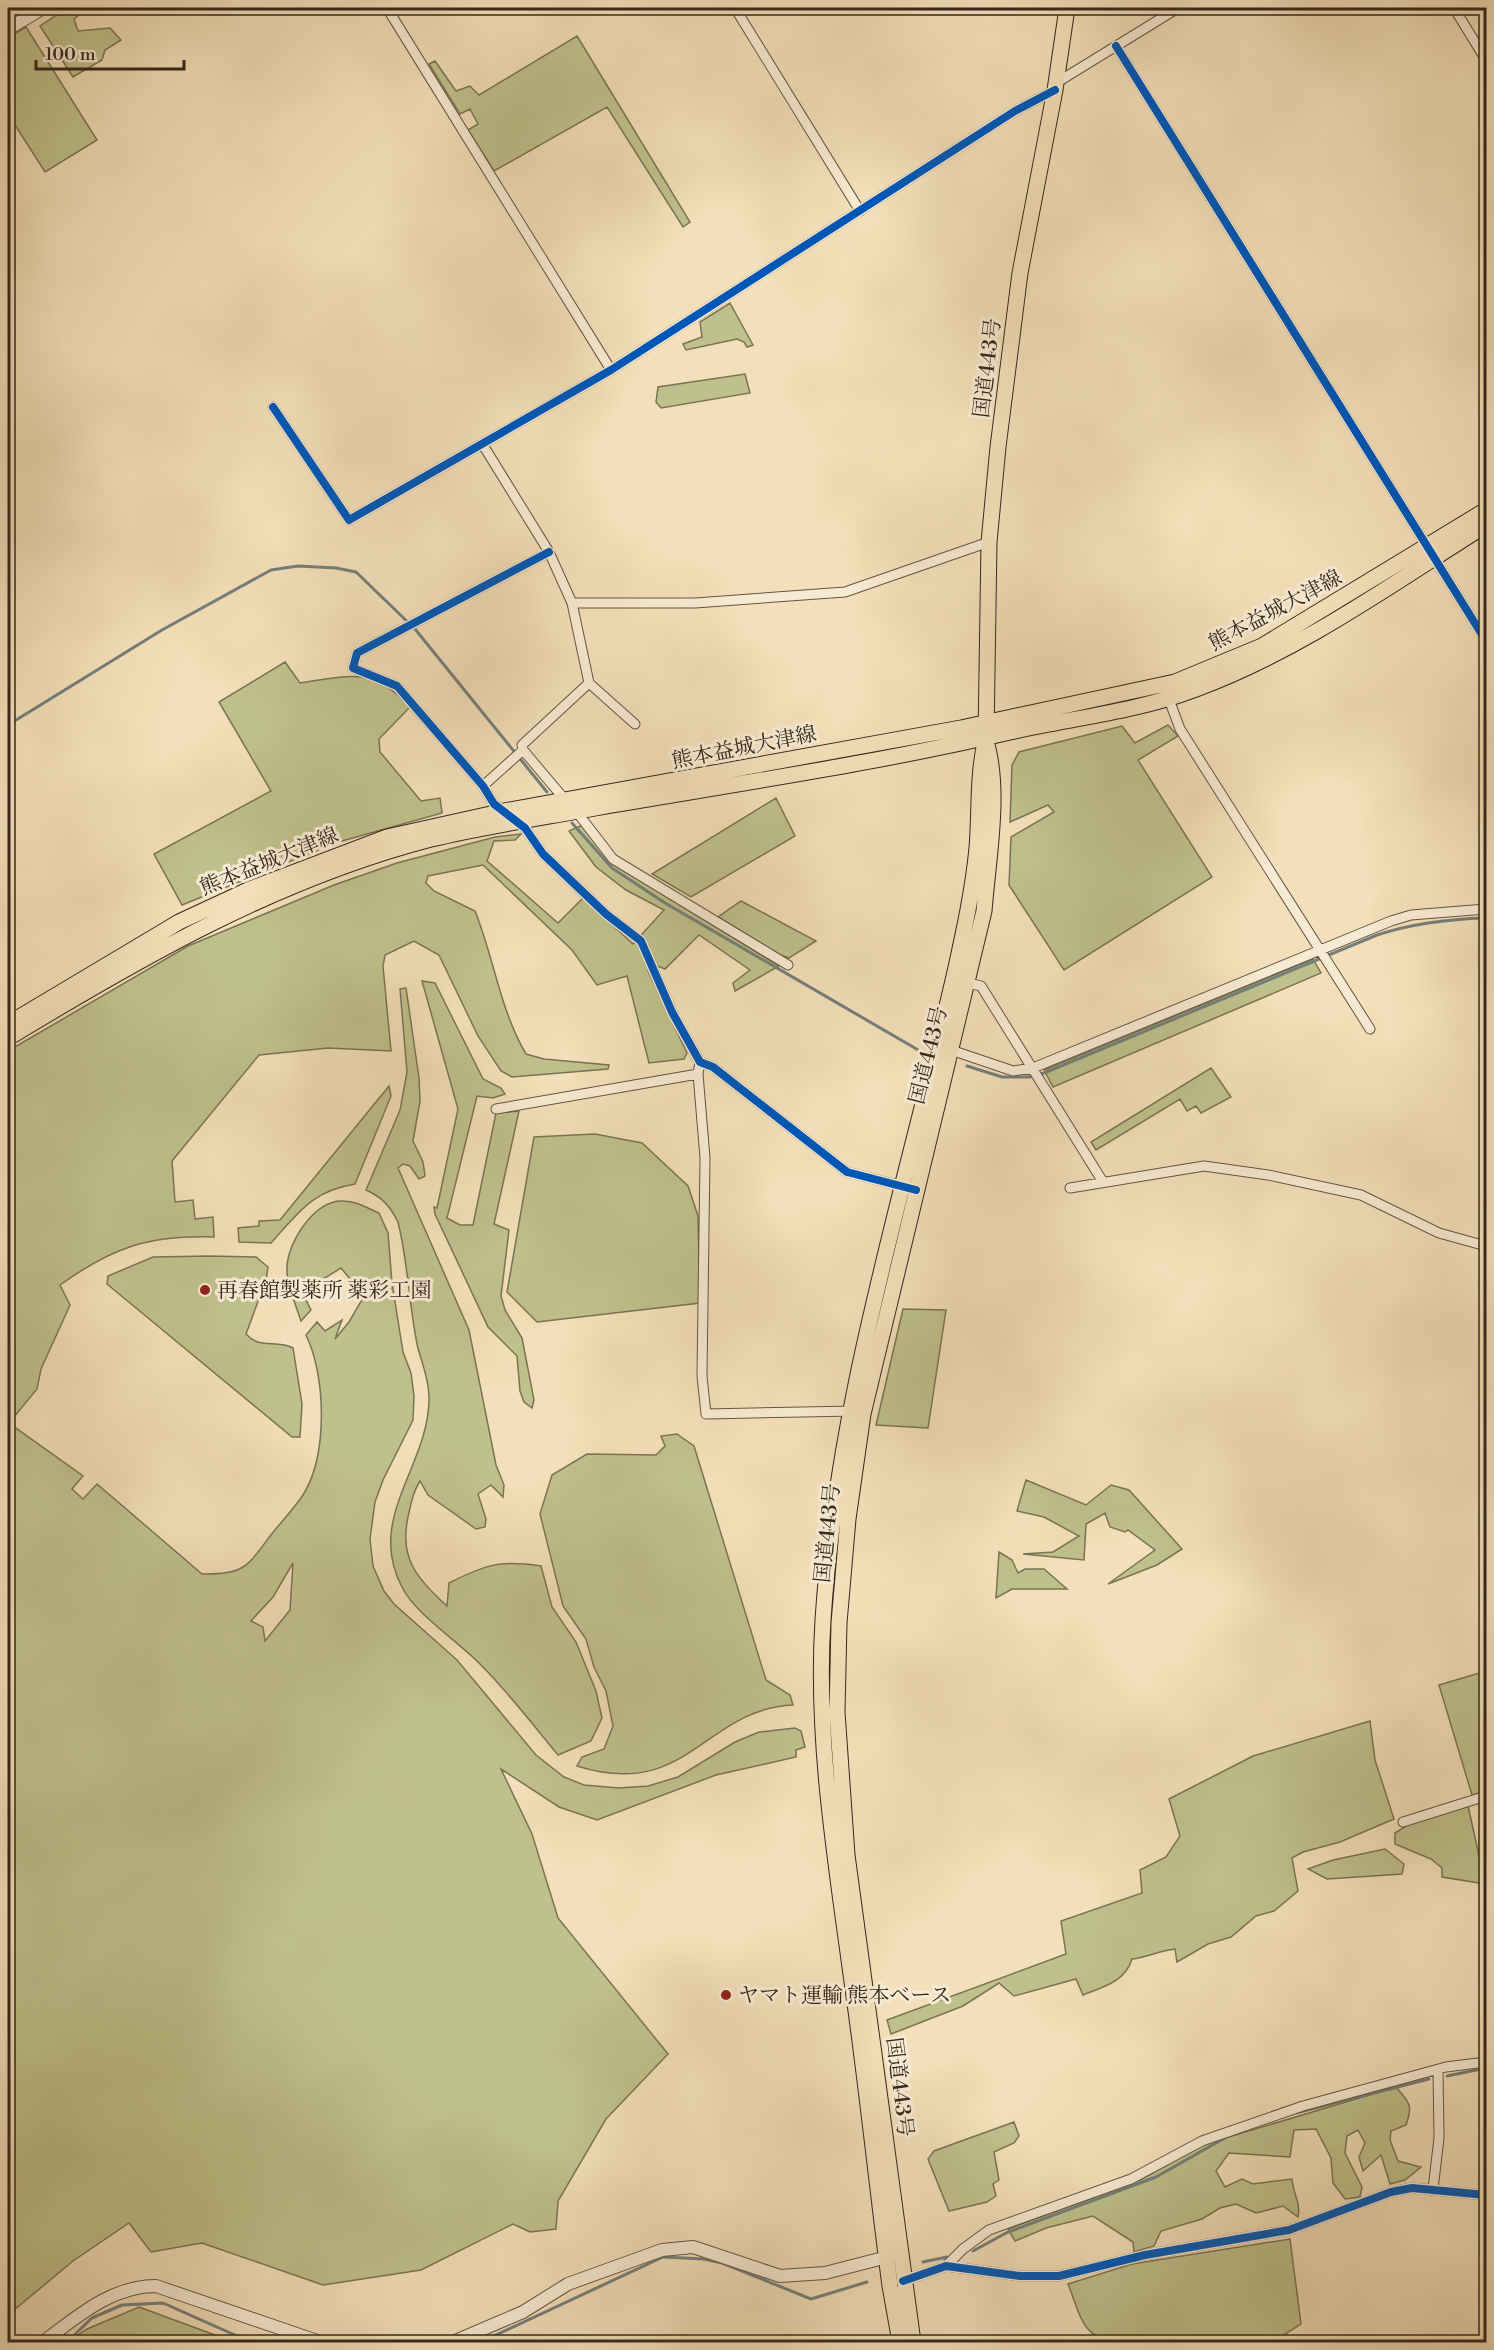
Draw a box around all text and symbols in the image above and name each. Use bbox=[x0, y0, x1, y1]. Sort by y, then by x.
scale bar bbox=[36, 33, 184, 71]
text: 100 m bbox=[45, 43, 96, 66]
street label: 国道443号 bbox=[969, 317, 1007, 419]
street label: 熊本益城大津線 bbox=[1204, 565, 1346, 657]
street label: 熊本益城大津線 bbox=[670, 721, 819, 775]
street label: 熊本益城大津線 bbox=[196, 822, 342, 902]
street label: 国道443号 bbox=[904, 1004, 954, 1107]
place label: 再春館製薬所 薬彩工園 bbox=[217, 1278, 431, 1304]
marker: 再春館製薬所 薬彩工園 bbox=[198, 1283, 212, 1297]
street label: 国道443号 bbox=[810, 1482, 846, 1584]
place label: ヤマト運輸 熊本ベース bbox=[738, 1983, 951, 2009]
marker: ヤマト運輸 熊本ベース bbox=[719, 1988, 733, 2002]
street label: 国道443号 bbox=[880, 2036, 918, 2138]

